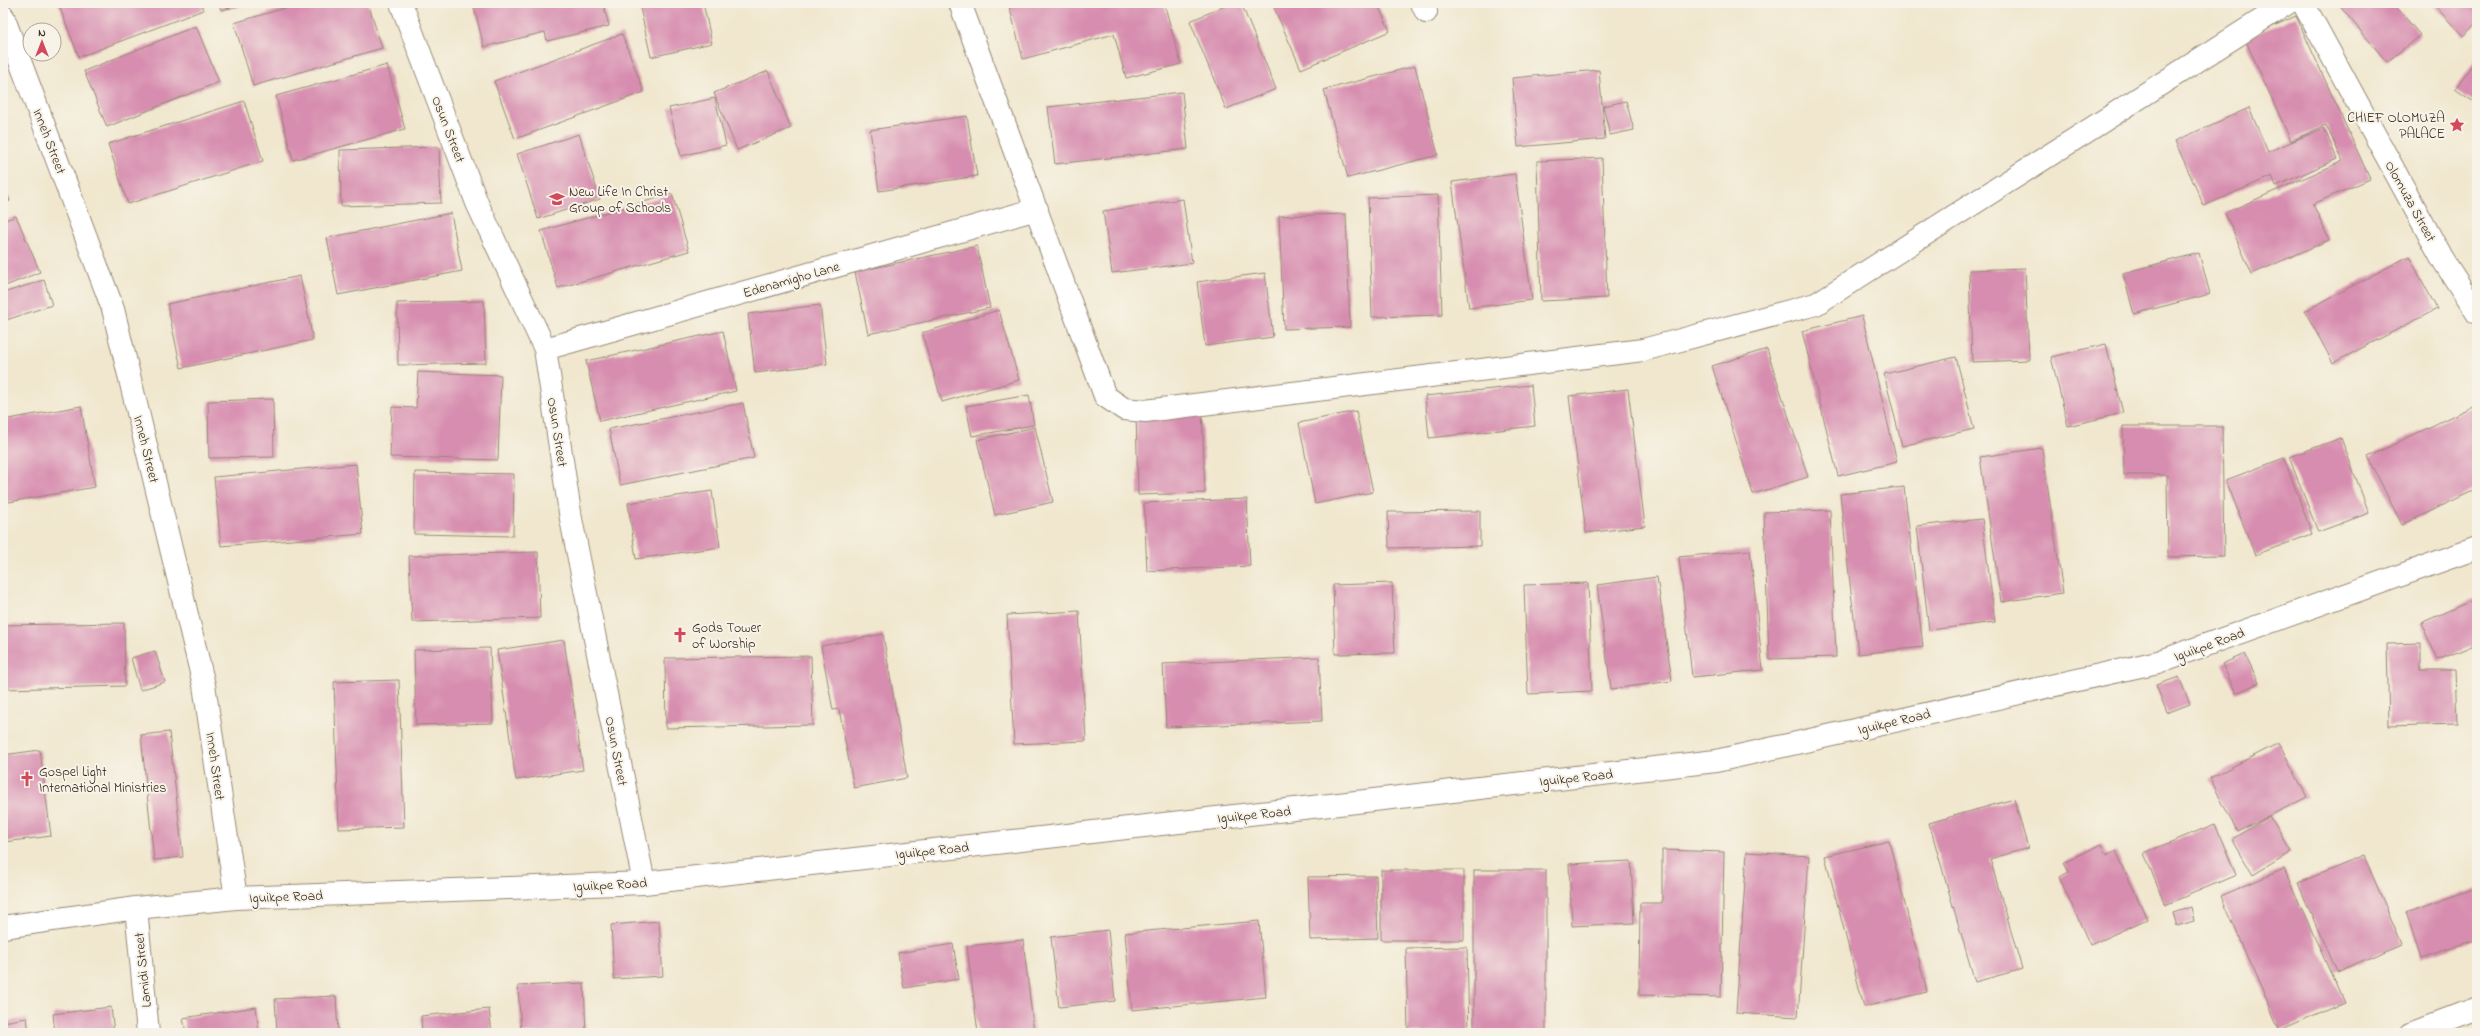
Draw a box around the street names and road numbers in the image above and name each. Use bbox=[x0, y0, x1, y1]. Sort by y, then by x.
street label: Osun Street bbox=[425, 93, 470, 166]
street label: Inneh Street bbox=[26, 106, 71, 178]
street label: Olomuza Street bbox=[2379, 157, 2441, 246]
street label: Edenamigho Lane bbox=[741, 256, 843, 305]
street label: Osun Street bbox=[541, 396, 572, 469]
street label: Inneh Street bbox=[127, 413, 164, 486]
street label: Iguikpe Road bbox=[2171, 623, 2248, 669]
street label: Iguikpe Road bbox=[1856, 704, 1933, 742]
street label: Osun Street bbox=[599, 715, 633, 788]
street label: Inneh Street bbox=[199, 731, 230, 802]
street label: Iguikpe Road bbox=[1538, 764, 1614, 794]
street label: Iguikpe Road bbox=[1216, 801, 1292, 831]
street label: Iguikpe Road bbox=[894, 837, 970, 867]
street label: Iguikpe Road bbox=[573, 873, 648, 899]
street label: Iguikpe Road bbox=[249, 886, 324, 910]
street label: Lamidi Street bbox=[129, 931, 158, 1008]

